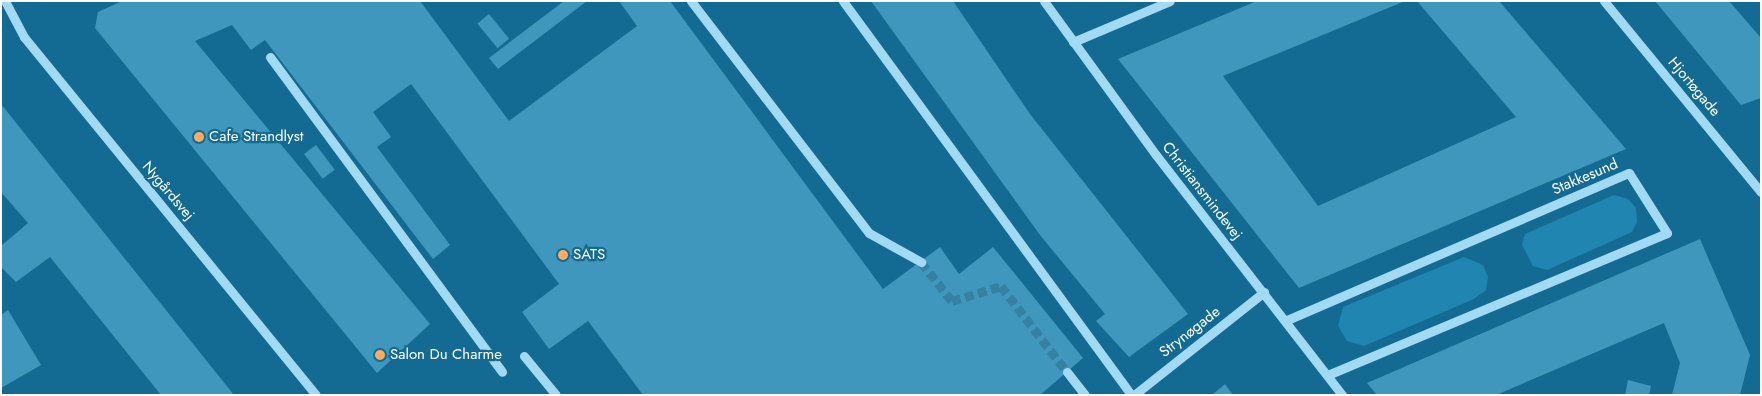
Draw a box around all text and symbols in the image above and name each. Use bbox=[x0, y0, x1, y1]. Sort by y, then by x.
street label: Hjortøgade bbox=[1664, 54, 1724, 120]
place label: Cafe Strandlyst bbox=[209, 128, 303, 146]
marker: Cafe Strandlyst bbox=[193, 131, 205, 143]
street label: Christiansmindevej bbox=[1158, 138, 1246, 244]
street label: Stakkesund bbox=[1549, 155, 1621, 199]
street label: Nygårdsvej bbox=[138, 158, 198, 224]
place label: SATS bbox=[573, 246, 605, 264]
marker: SATS bbox=[557, 249, 569, 261]
street label: Strynøgade bbox=[1156, 303, 1224, 361]
place label: Salon Du Charme bbox=[390, 346, 502, 364]
marker: Salon Du Charme bbox=[374, 349, 386, 361]

